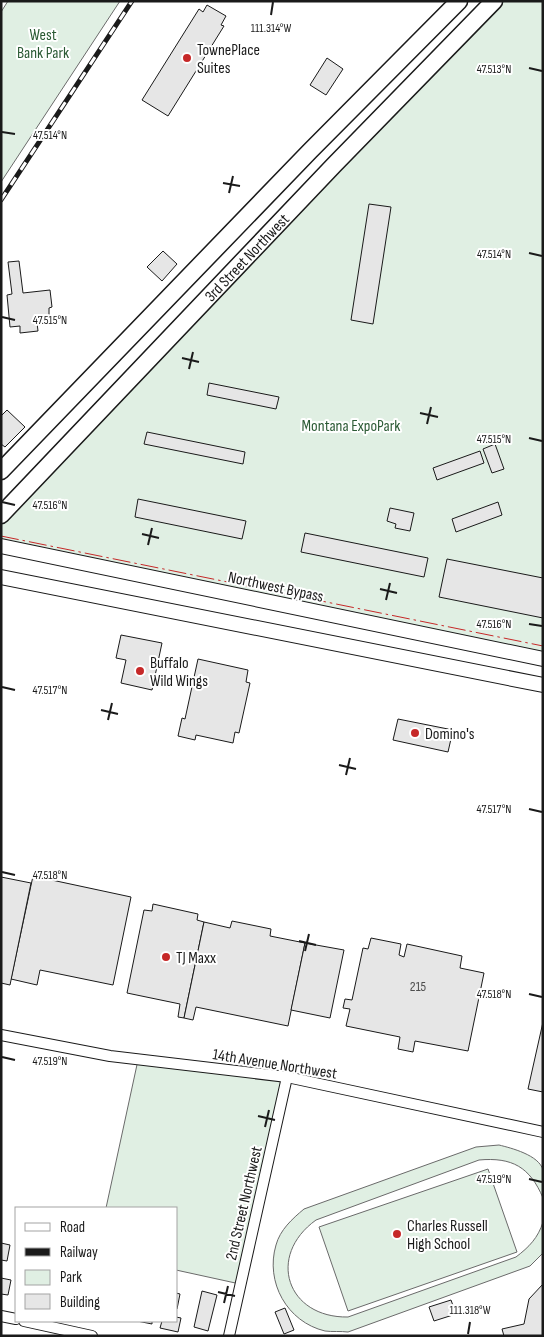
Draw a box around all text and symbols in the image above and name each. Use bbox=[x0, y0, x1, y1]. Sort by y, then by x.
text: 111.314°W bbox=[251, 21, 291, 36]
park label: West Bank Park bbox=[17, 26, 69, 63]
place label: TownePlace Suites bbox=[197, 41, 260, 78]
marker: TownePlace Suites bbox=[181, 52, 193, 64]
text: 47.513°N bbox=[477, 62, 511, 77]
text: 47.514°N bbox=[33, 128, 67, 143]
street label: 3rd Street Northwest bbox=[201, 210, 294, 306]
text: 47.514°N bbox=[477, 247, 511, 262]
text: 47.515°N bbox=[33, 313, 67, 328]
park label: Montana ExpoPark bbox=[302, 417, 400, 436]
text: 47.515°N bbox=[477, 432, 511, 447]
text: 47.516°N bbox=[33, 498, 67, 513]
street label: Northwest Bypass bbox=[226, 568, 325, 607]
text: 47.516°N bbox=[477, 617, 511, 632]
place label: Buffalo Wild Wings bbox=[150, 654, 208, 691]
marker: Buffalo Wild Wings bbox=[134, 665, 146, 677]
text: 47.517°N bbox=[33, 683, 67, 698]
place label: Domino's bbox=[425, 725, 475, 744]
marker: Domino's bbox=[409, 727, 421, 739]
text: 47.517°N bbox=[477, 802, 511, 817]
text: 47.518°N bbox=[33, 868, 67, 883]
place label: TJ Maxx bbox=[176, 949, 216, 968]
marker: TJ Maxx bbox=[160, 951, 172, 963]
house number: 215 bbox=[410, 978, 427, 995]
text: 47.518°N bbox=[477, 987, 511, 1002]
street label: 14th Avenue Northwest bbox=[211, 1045, 338, 1084]
text: 47.519°N bbox=[33, 1054, 67, 1069]
street label: 2nd Street Northwest bbox=[222, 1144, 267, 1262]
text: 47.519°N bbox=[477, 1172, 511, 1187]
legend bbox=[15, 1207, 178, 1322]
place label: Charles Russell High School bbox=[407, 1217, 488, 1254]
text: Road bbox=[60, 1218, 85, 1237]
marker: Charles Russell High School bbox=[391, 1228, 403, 1240]
text: Railway bbox=[60, 1243, 98, 1262]
text: Park bbox=[60, 1268, 82, 1287]
text: Building bbox=[60, 1293, 100, 1312]
text: 111.318°W bbox=[450, 1303, 491, 1318]

